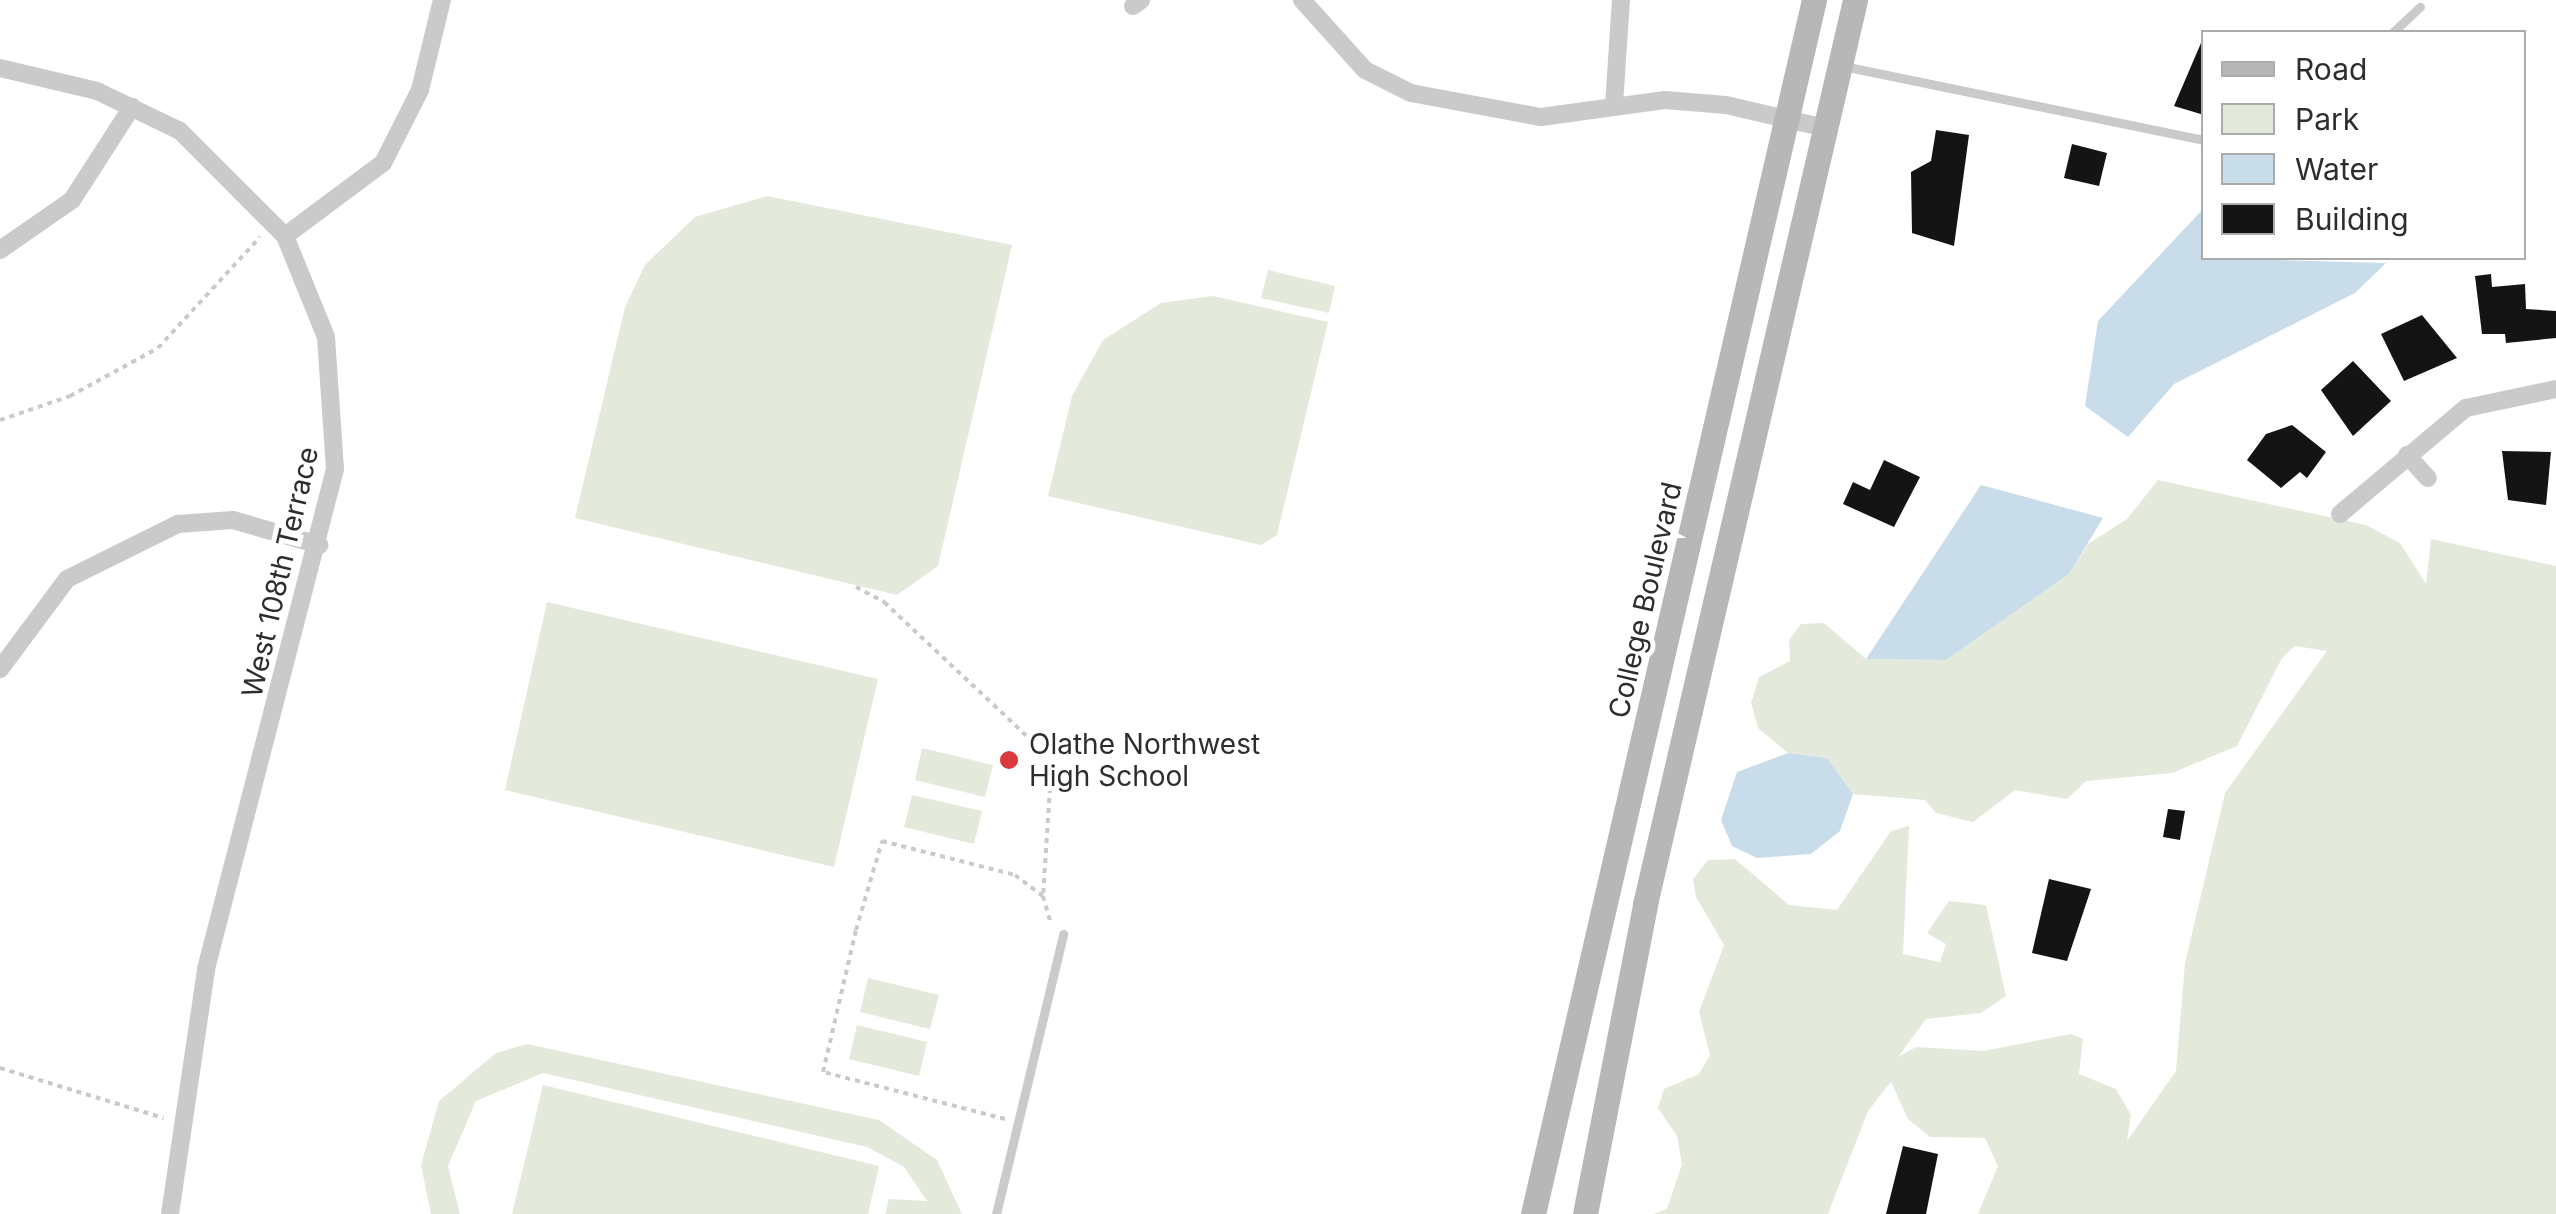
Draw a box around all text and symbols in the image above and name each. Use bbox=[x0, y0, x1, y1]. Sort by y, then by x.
legend bbox=[2201, 30, 2526, 260]
text: Road bbox=[2295, 51, 2367, 87]
text: Park bbox=[2295, 101, 2359, 137]
text: Water bbox=[2295, 151, 2378, 187]
text: Building bbox=[2295, 201, 2409, 237]
street label: West 108th Terrace bbox=[235, 443, 325, 701]
street label: College Boulevard bbox=[1601, 479, 1689, 721]
place label: Olathe Northwest High School bbox=[1029, 727, 1260, 793]
marker: Olathe Northwest High School bbox=[998, 749, 1020, 771]

